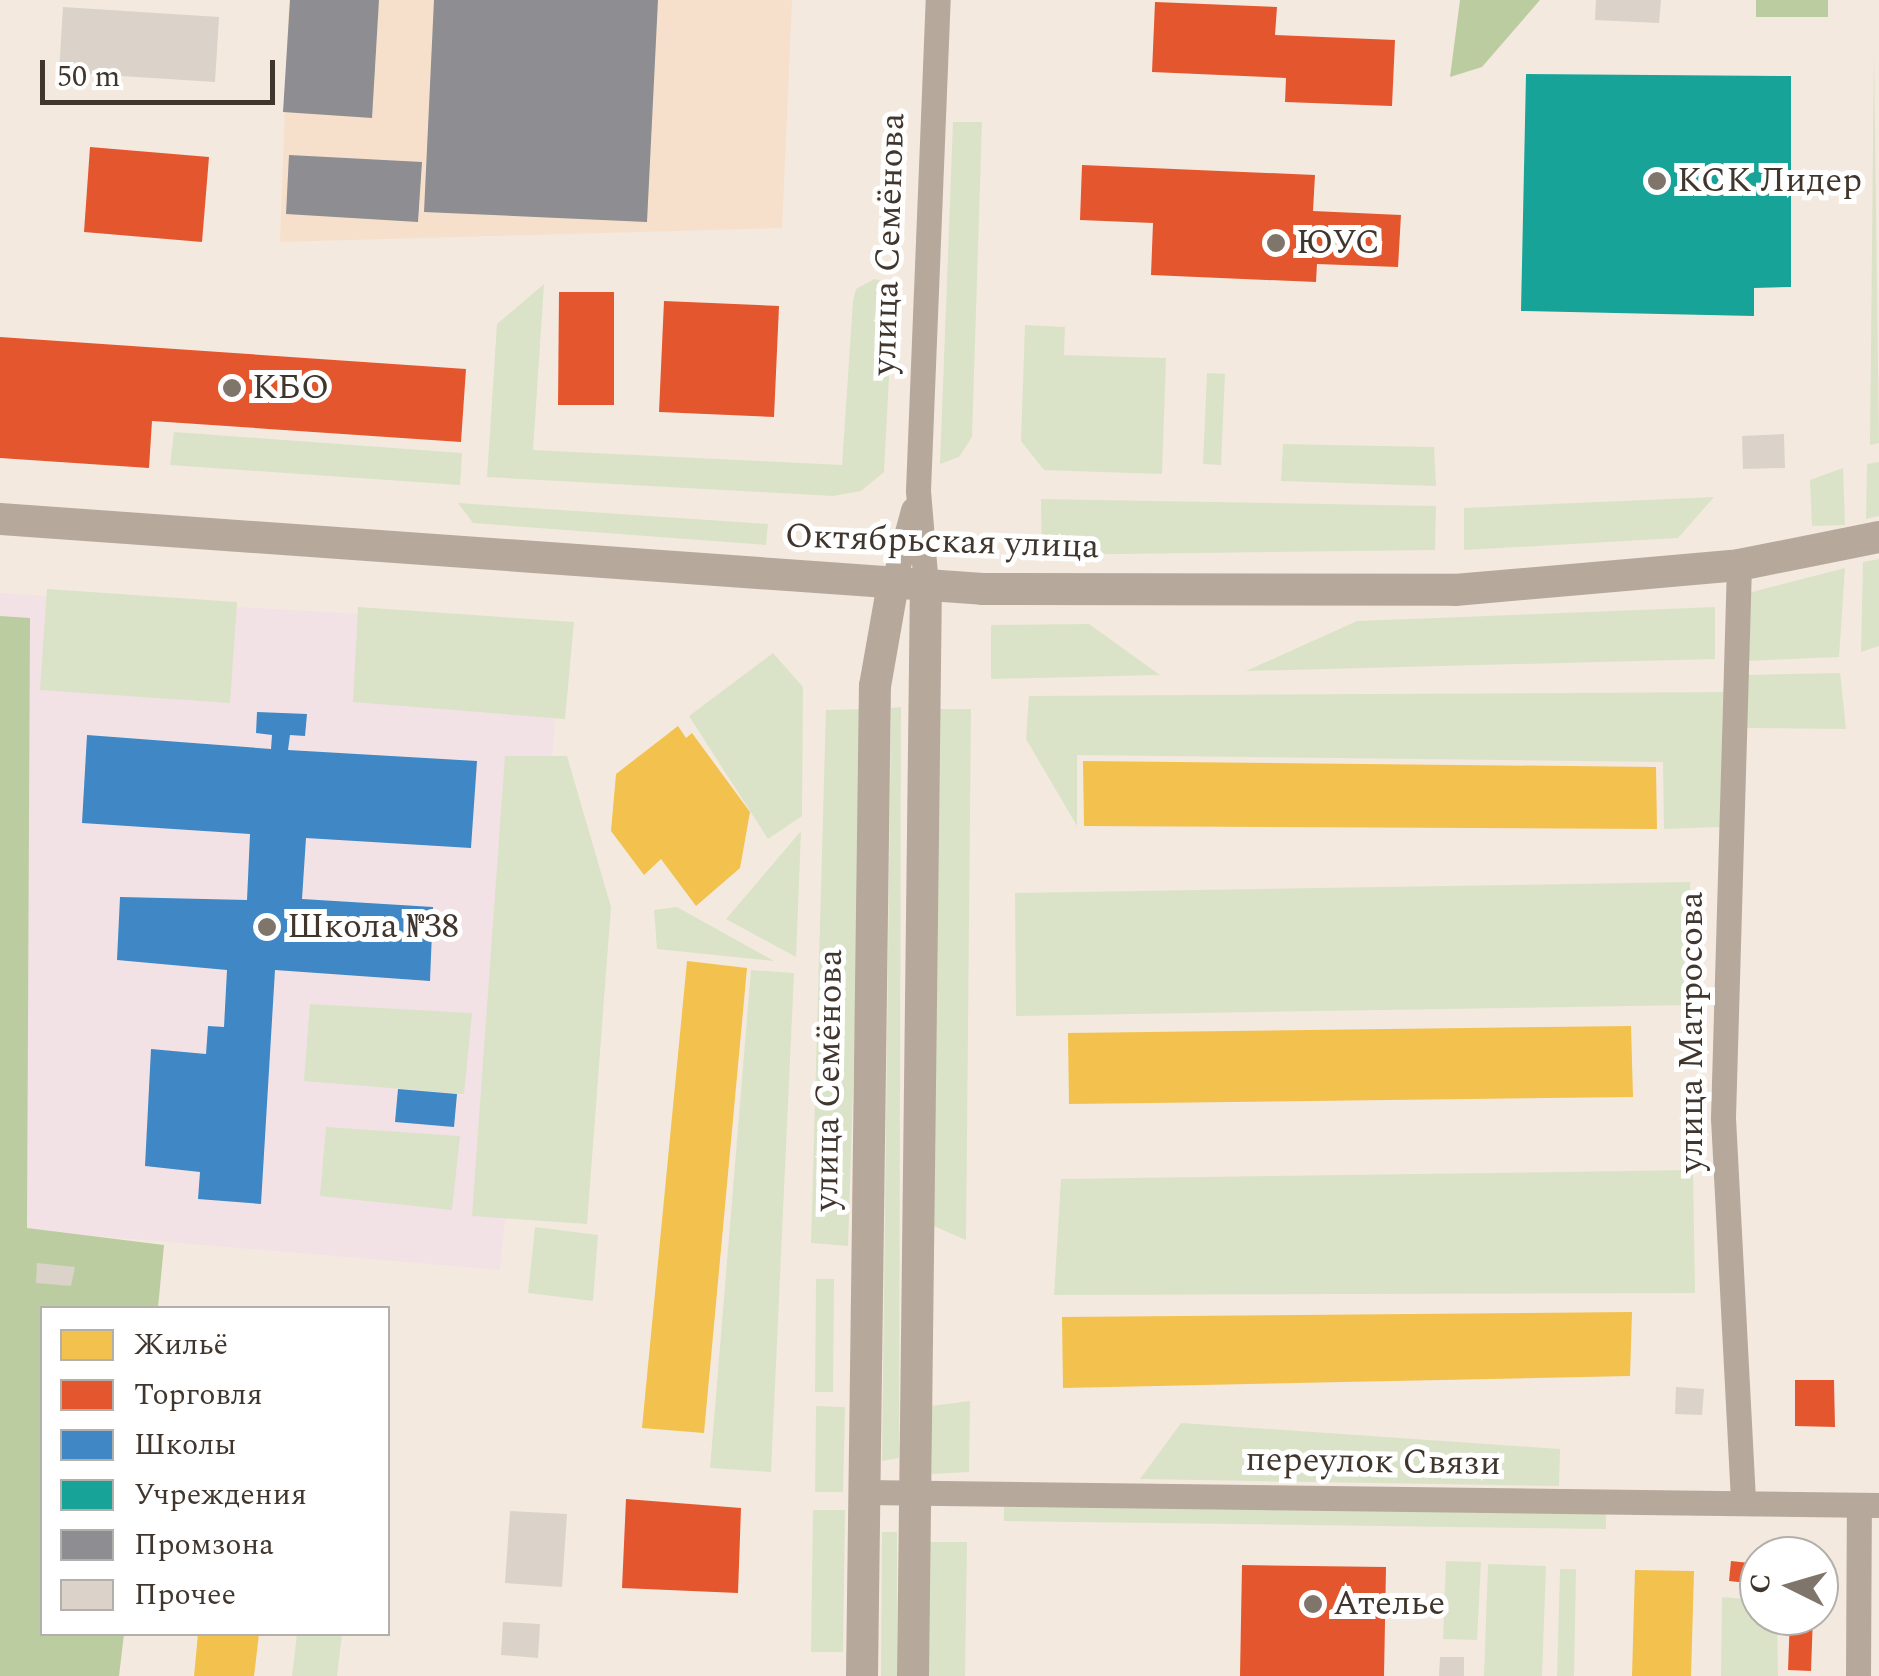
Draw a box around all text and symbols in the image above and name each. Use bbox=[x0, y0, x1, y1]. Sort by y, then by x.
scale bar bbox=[45, 40, 280, 102]
text: 50 m bbox=[57, 54, 120, 100]
street label: улица Семёнова bbox=[863, 112, 915, 376]
place label: КСК Лидер bbox=[1677, 160, 1862, 202]
marker: КСК Лидер bbox=[1646, 170, 1668, 192]
place label: ЮУС bbox=[1296, 222, 1380, 264]
marker: ЮУС bbox=[1265, 232, 1287, 254]
place label: КБО bbox=[252, 367, 329, 409]
marker: КБО bbox=[221, 377, 243, 399]
street label: Октябрьская улица bbox=[784, 516, 1100, 568]
street label: улица Матросова bbox=[1671, 891, 1713, 1173]
place label: Школа №38 bbox=[287, 906, 459, 948]
marker: Школа №38 bbox=[256, 916, 278, 938]
street label: улица Семёнова bbox=[806, 948, 852, 1212]
legend bbox=[40, 1306, 390, 1636]
text: Жильё bbox=[134, 1322, 228, 1368]
text: Торговля bbox=[134, 1372, 263, 1418]
text: Школы bbox=[134, 1422, 236, 1468]
street label: переулок Связи bbox=[1245, 1439, 1501, 1485]
text: Учреждения bbox=[134, 1472, 307, 1518]
text: Промзона bbox=[134, 1522, 274, 1568]
north arrow bbox=[1739, 1536, 1839, 1636]
text: Прочее bbox=[134, 1572, 236, 1618]
text: С bbox=[1738, 1572, 1783, 1595]
place label: Ателье bbox=[1333, 1583, 1445, 1625]
marker: Ателье bbox=[1302, 1593, 1324, 1615]

